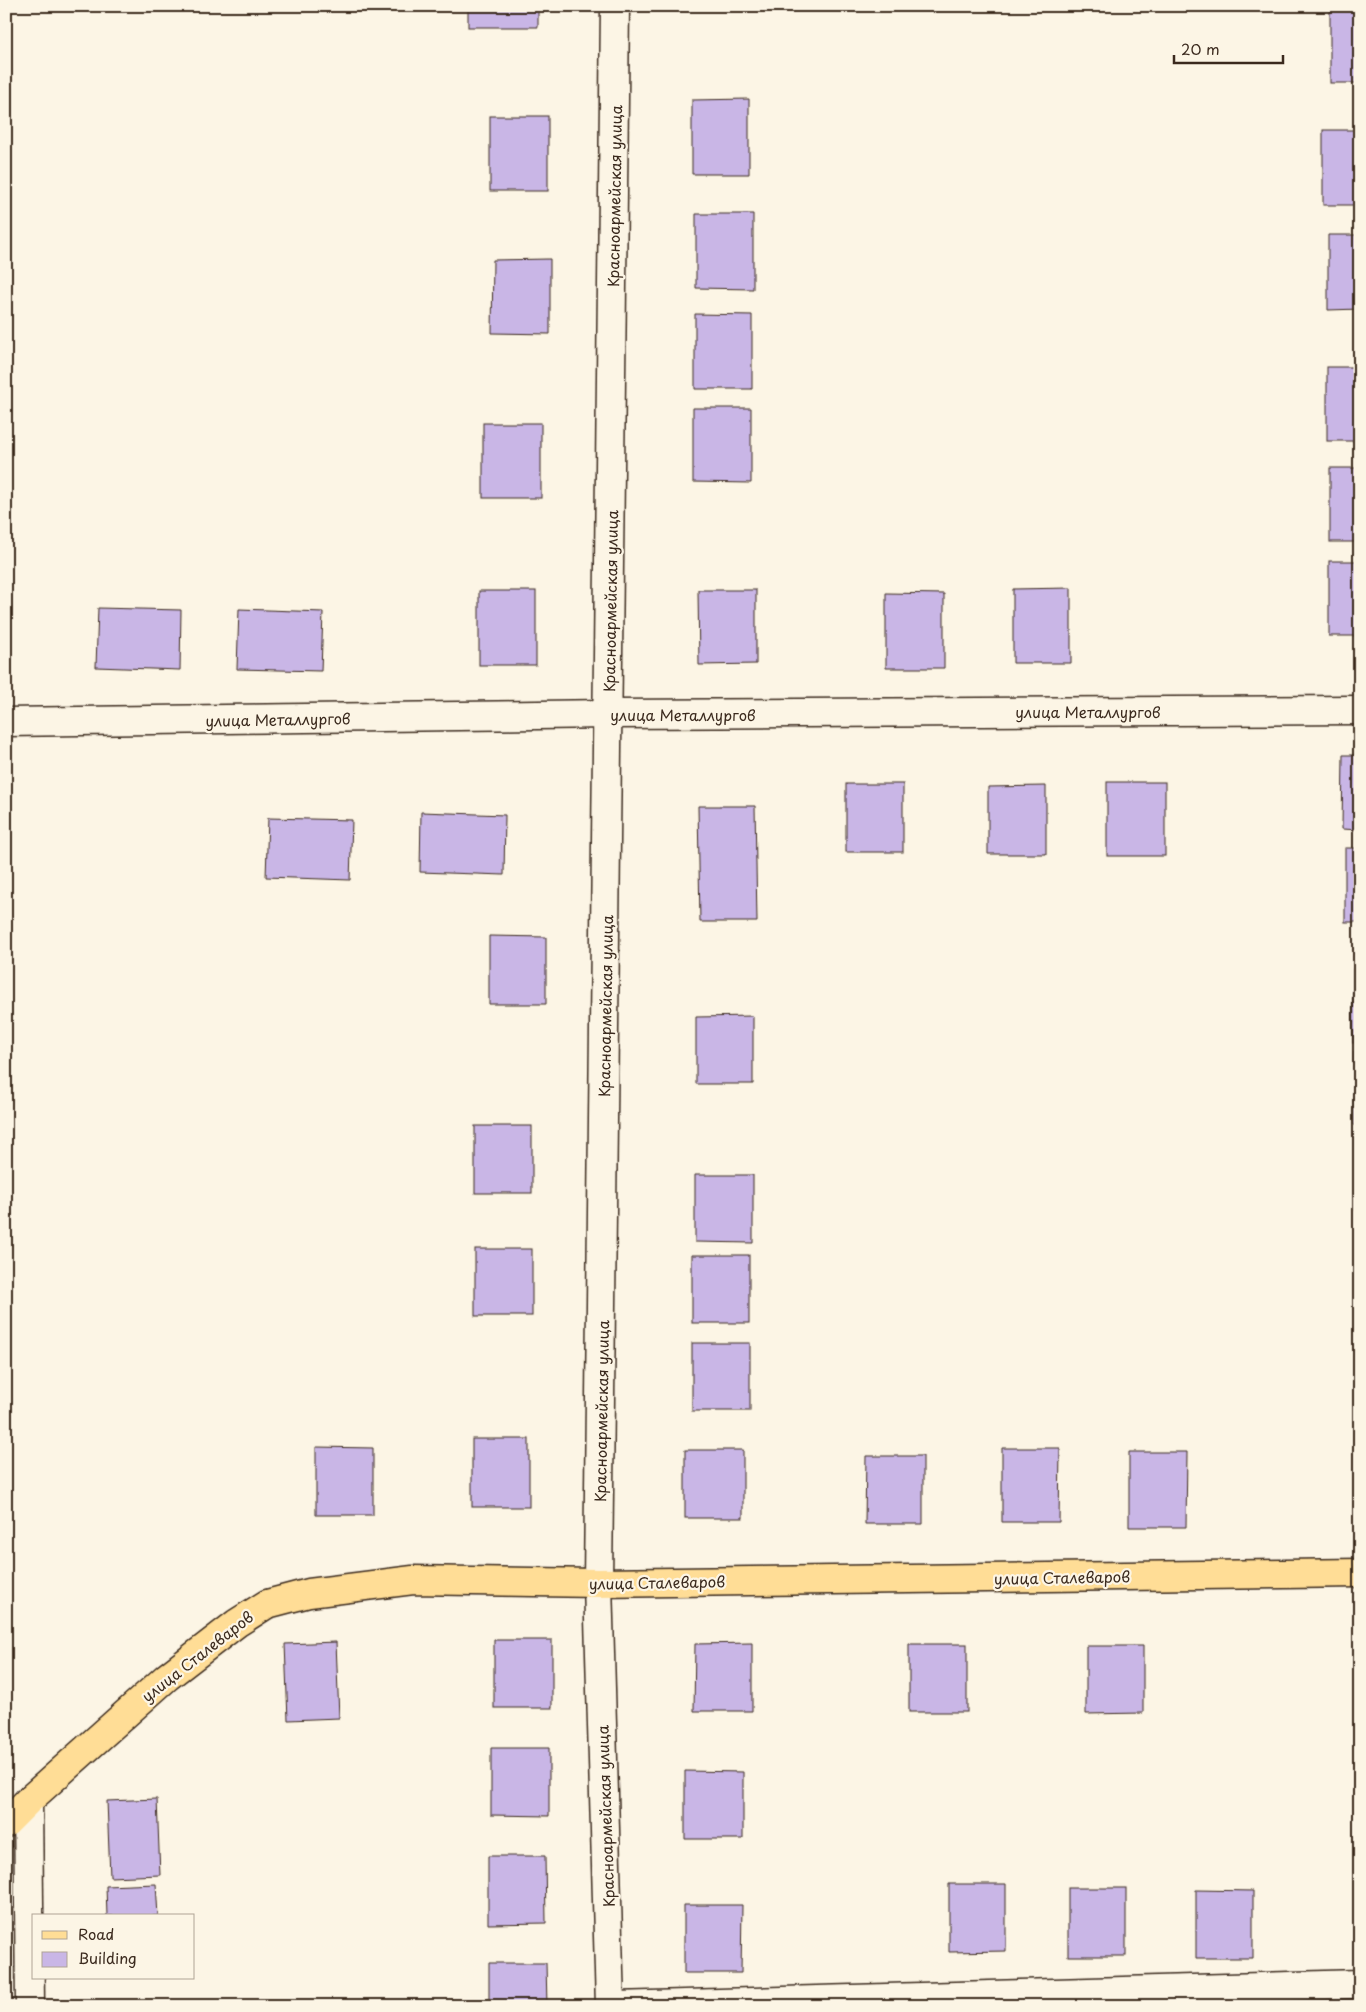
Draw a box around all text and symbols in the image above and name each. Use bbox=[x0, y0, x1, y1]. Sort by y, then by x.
scale bar bbox=[1174, 32, 1282, 64]
text: 20 m bbox=[1181, 37, 1220, 60]
street label: Красноармейская улица bbox=[601, 104, 627, 287]
street label: Красноармейская улица bbox=[597, 509, 623, 692]
street label: улица Металлургов bbox=[1015, 700, 1161, 723]
street label: улица Металлургов bbox=[610, 703, 756, 726]
street label: улица Металлургов bbox=[205, 706, 351, 732]
street label: Красноармейская улица bbox=[592, 914, 618, 1097]
street label: Красноармейская улица bbox=[588, 1319, 614, 1502]
street label: улица Сталеваров bbox=[994, 1564, 1130, 1590]
street label: улица Сталеваров bbox=[589, 1569, 725, 1595]
street label: улица Сталеваров bbox=[136, 1605, 258, 1707]
street label: Красноармейская улица bbox=[590, 1724, 620, 1907]
legend bbox=[32, 1914, 195, 1980]
text: Road bbox=[78, 1922, 114, 1945]
text: Building bbox=[78, 1946, 137, 1969]

